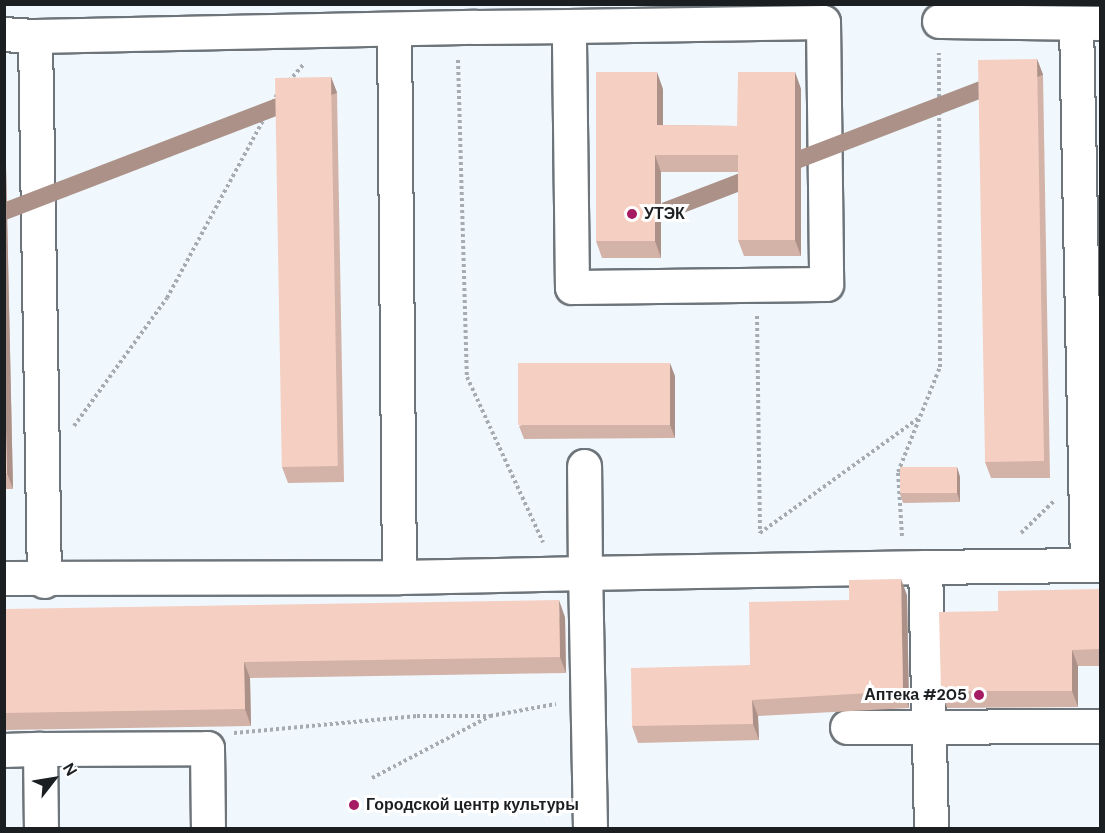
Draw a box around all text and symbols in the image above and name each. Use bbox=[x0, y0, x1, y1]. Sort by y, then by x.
place label: УТЭК bbox=[644, 204, 685, 224]
marker: УТЭК bbox=[625, 207, 639, 221]
place label: Аптека #205 bbox=[864, 685, 967, 705]
marker: Аптека #205 bbox=[972, 688, 986, 702]
north arrow bbox=[24, 749, 84, 809]
text: N bbox=[58, 759, 82, 780]
place label: Городской центр культуры bbox=[366, 795, 579, 815]
marker: Городской центр культуры bbox=[347, 798, 361, 812]

